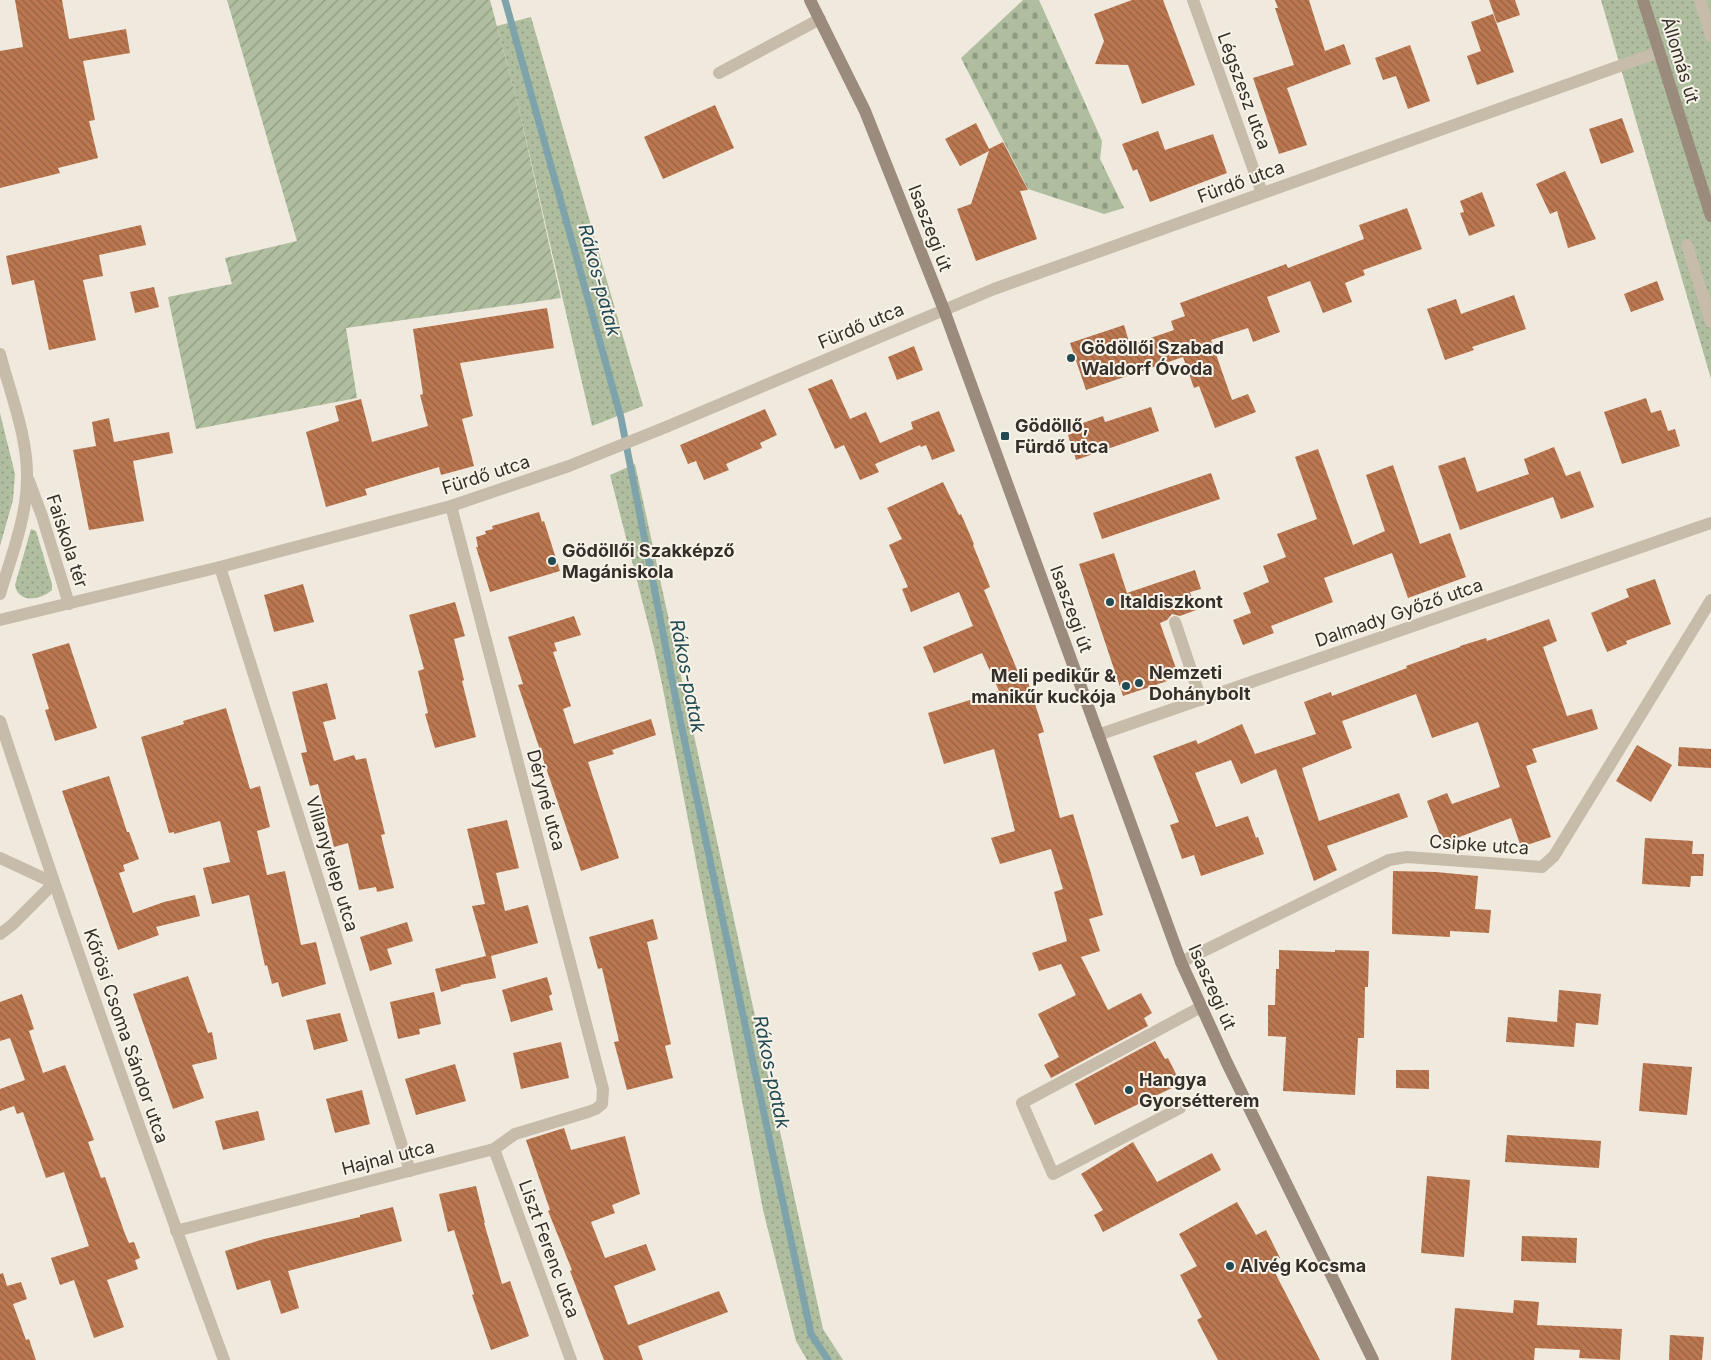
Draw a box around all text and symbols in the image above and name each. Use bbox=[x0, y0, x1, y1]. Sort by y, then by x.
street label: Állomás út bbox=[1657, 14, 1705, 106]
street label: Légszesz utca bbox=[1214, 30, 1275, 152]
street label: Fürdő utca bbox=[1195, 156, 1287, 207]
street label: Isaszegi út bbox=[904, 182, 957, 274]
water label: Rákos-patak bbox=[573, 221, 626, 339]
street label: Fürdő utca bbox=[815, 298, 907, 353]
place label: Gödöllői Szabad Waldorf Óvoda bbox=[1081, 337, 1224, 379]
marker: Gödöllői Szabad Waldorf Óvoda bbox=[1065, 352, 1077, 364]
place label: Gödöllő, Fürdő utca bbox=[1015, 415, 1109, 457]
marker: Gödöllő, Fürdő utca bbox=[999, 430, 1011, 442]
street label: Fürdő utca bbox=[439, 450, 532, 499]
street label: Faiskola tér bbox=[43, 492, 93, 590]
place label: Gödöllői Szakképző Magániskola bbox=[562, 540, 735, 582]
marker: Gödöllői Szakképző Magániskola bbox=[546, 555, 558, 567]
street label: Isaszegi út bbox=[1046, 562, 1097, 655]
street label: Dalmady Győző utca bbox=[1312, 574, 1485, 651]
place label: Italdiszkont bbox=[1120, 591, 1223, 612]
marker: Italdiszkont bbox=[1104, 596, 1116, 608]
water label: Rákos-patak bbox=[665, 617, 710, 735]
place label: Nemzeti Dohánybolt bbox=[1149, 662, 1251, 704]
place label: Meli pedikűr & manikűr kuckója bbox=[971, 665, 1116, 707]
marker: Nemzeti Dohánybolt bbox=[1133, 677, 1145, 689]
marker: Meli pedikűr & manikűr kuckója bbox=[1120, 680, 1132, 692]
street label: Déryné utca bbox=[523, 747, 570, 853]
street label: Villanytelep utca bbox=[302, 794, 363, 934]
street label: Csipke utca bbox=[1428, 831, 1530, 858]
street label: Kőrösi Csoma Sándor utca bbox=[80, 926, 173, 1146]
street label: Isaszegi út bbox=[1184, 941, 1241, 1033]
water label: Rákos-patak bbox=[748, 1013, 795, 1131]
place label: Hangya Gyorsétterem bbox=[1139, 1069, 1259, 1111]
marker: Hangya Gyorsétterem bbox=[1123, 1084, 1135, 1096]
street label: Hajnal utca bbox=[339, 1136, 436, 1179]
street label: Liszt Ferenc utca bbox=[515, 1177, 584, 1321]
place label: Alvég Kocsma bbox=[1240, 1255, 1366, 1276]
marker: Alvég Kocsma bbox=[1224, 1260, 1236, 1272]

